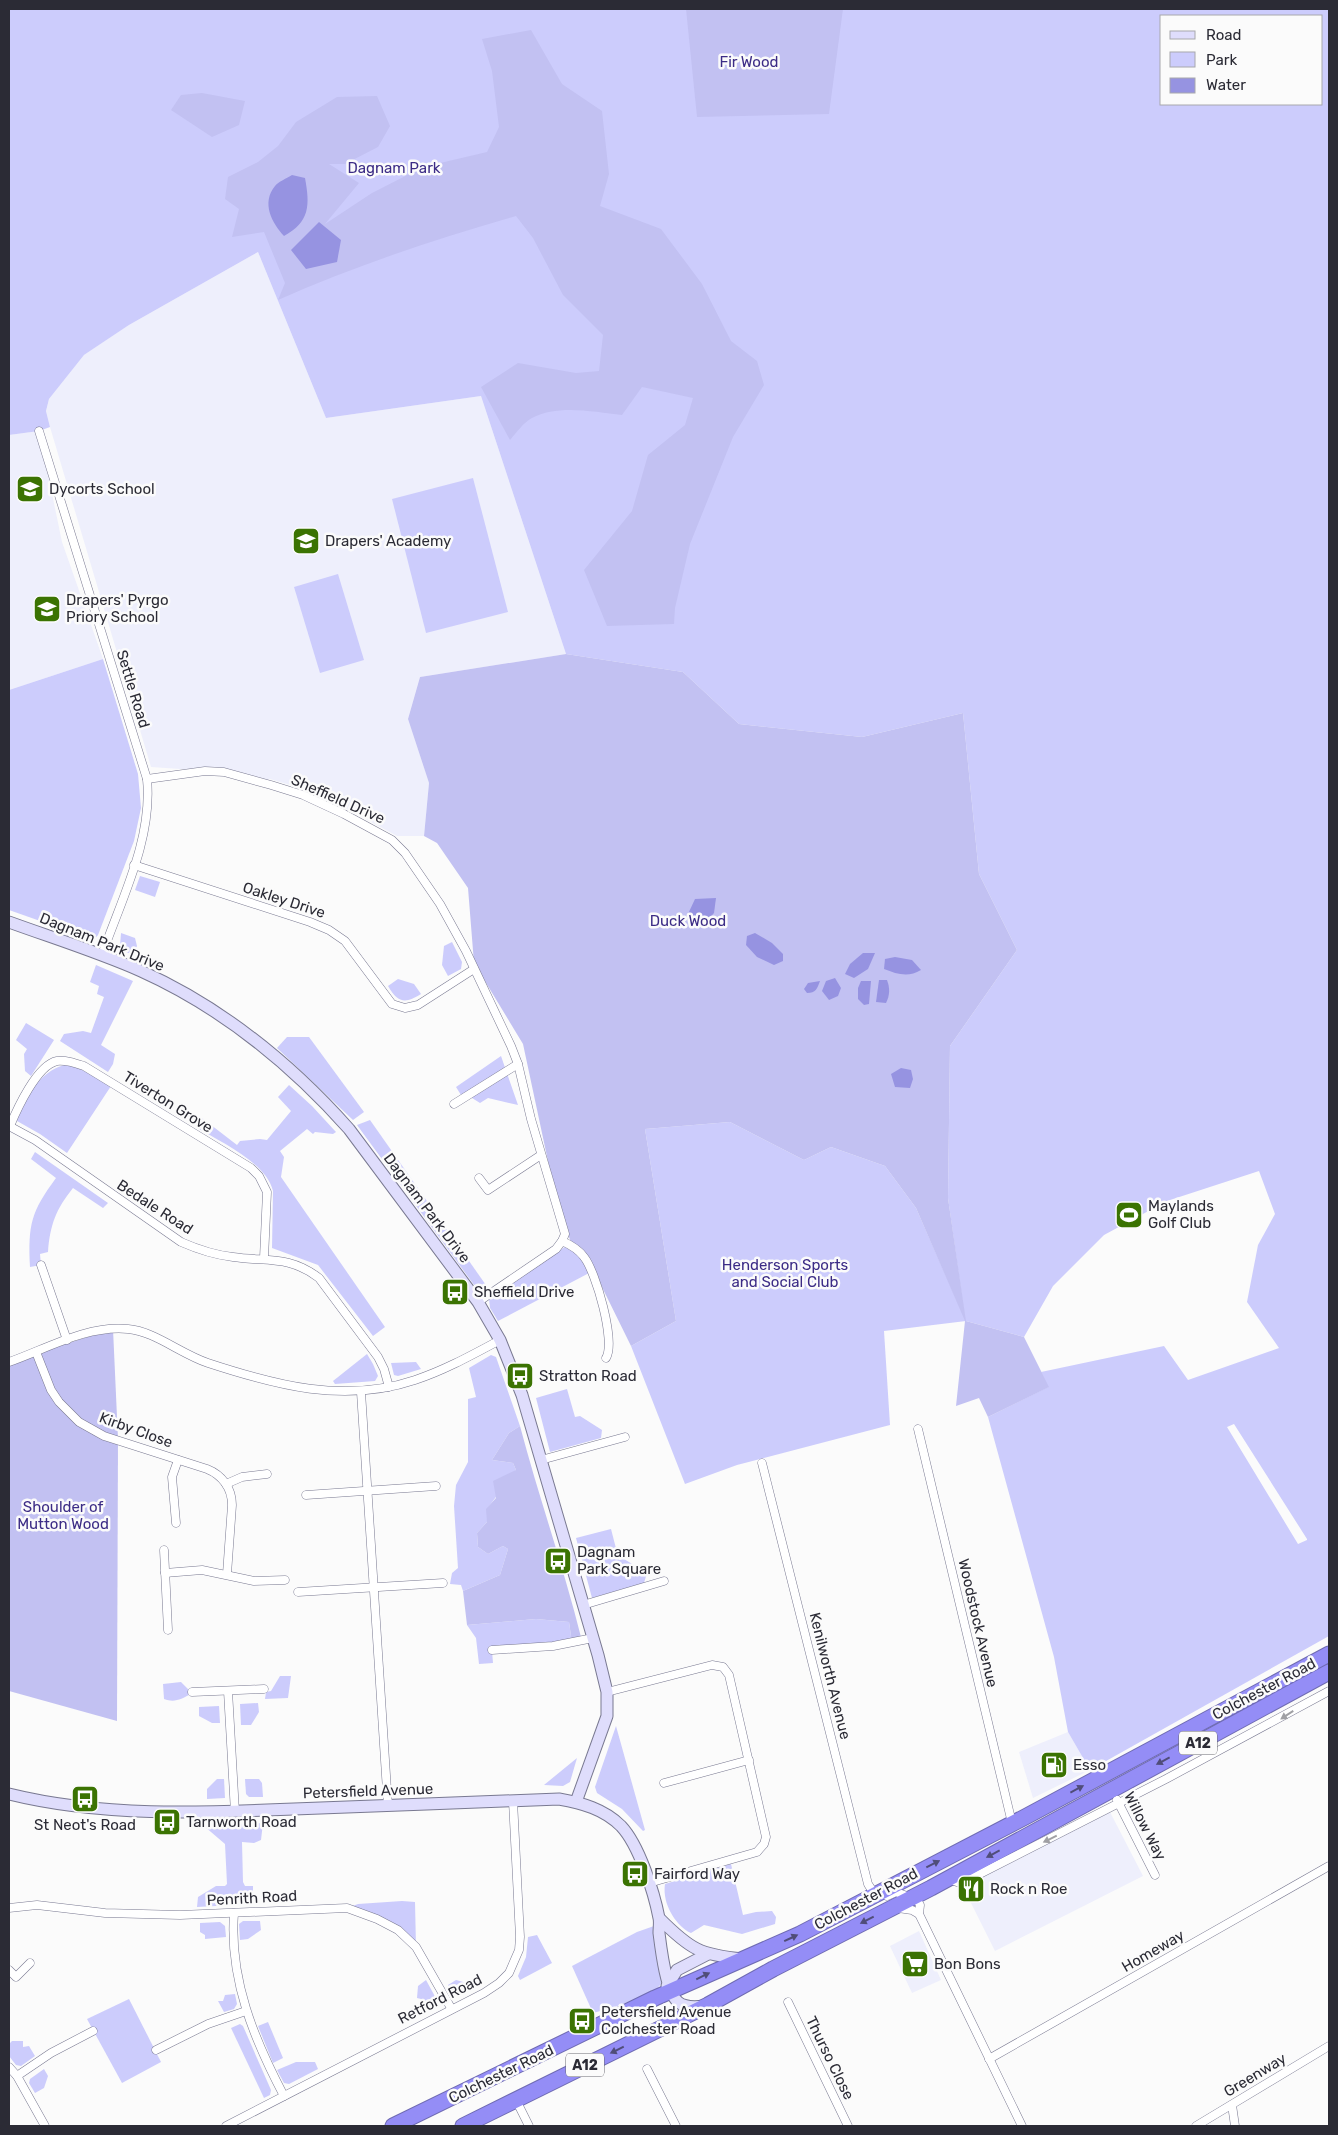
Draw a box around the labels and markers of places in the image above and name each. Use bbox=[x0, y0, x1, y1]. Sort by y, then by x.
school or university icon: Dycorts School bbox=[15, 474, 45, 504]
place label: Dycorts School bbox=[49, 480, 155, 498]
school or university icon: Drapers' Academy bbox=[291, 526, 321, 556]
place label: Drapers' Academy bbox=[325, 532, 451, 550]
place label: Drapers' Pyrgo Priory School bbox=[66, 591, 169, 626]
school or university icon: Drapers' Pyrgo Priory School bbox=[32, 594, 62, 624]
place label: Maylands Golf Club bbox=[1148, 1197, 1214, 1232]
sports icon: Maylands Golf Club bbox=[1114, 1200, 1144, 1230]
bus stop icon: Sheffield Drive bbox=[440, 1277, 470, 1307]
place label: Sheffield Drive bbox=[474, 1283, 574, 1301]
bus stop icon: Stratton Road bbox=[505, 1361, 535, 1391]
place label: Stratton Road bbox=[539, 1367, 637, 1385]
place label: Dagnam Park Square bbox=[577, 1543, 661, 1578]
bus stop icon: Dagnam Park Square bbox=[543, 1546, 573, 1576]
fuel station icon: Esso bbox=[1039, 1750, 1069, 1780]
place label: Esso bbox=[1073, 1756, 1106, 1774]
bus stop icon: St Neot's Road bbox=[70, 1784, 100, 1814]
bus stop icon: Tarnworth Road bbox=[152, 1807, 182, 1837]
place label: Tarnworth Road bbox=[186, 1813, 297, 1831]
place label: St Neot's Road bbox=[34, 1816, 136, 1834]
bus stop icon: Fairford Way bbox=[620, 1859, 650, 1889]
place label: Fairford Way bbox=[654, 1865, 740, 1883]
restaurant icon: Rock n Roe bbox=[956, 1874, 986, 1904]
place label: Rock n Roe bbox=[990, 1880, 1067, 1898]
supermarket icon: Bon Bons bbox=[900, 1949, 930, 1979]
place label: Bon Bons bbox=[934, 1955, 1001, 1973]
place label: Petersfield Avenue Colchester Road bbox=[601, 2003, 732, 2038]
bus stop icon: Petersfield Avenue Colchester Road bbox=[567, 2006, 597, 2036]

